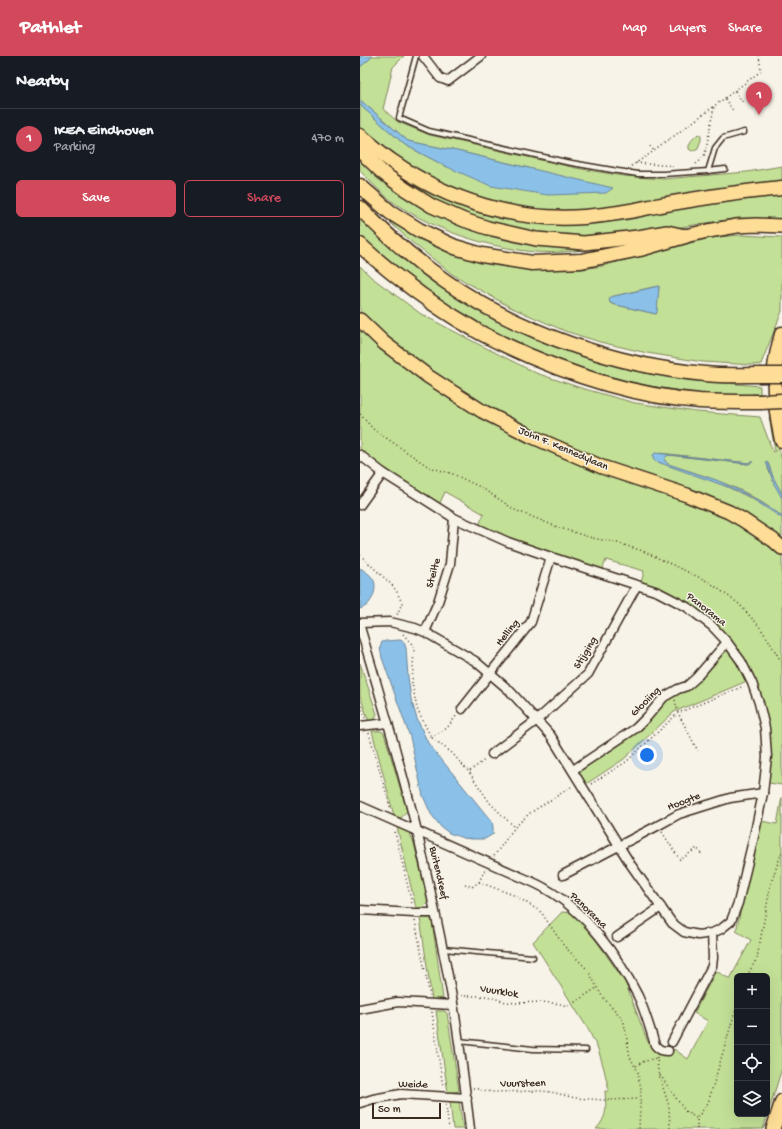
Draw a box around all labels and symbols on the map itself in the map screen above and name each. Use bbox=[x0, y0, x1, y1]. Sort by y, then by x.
pin: 1 bbox=[746, 82, 772, 115]
street label: John F. Kennedylaan bbox=[516, 425, 610, 474]
street label: Steilte bbox=[424, 557, 444, 589]
street label: Panorama bbox=[683, 590, 729, 630]
street label: Helling bbox=[494, 617, 522, 649]
street label: Stijging bbox=[572, 635, 600, 671]
street label: Glooiing bbox=[629, 685, 663, 719]
your location bbox=[637, 745, 657, 765]
street label: Hoogte bbox=[666, 790, 702, 814]
street label: Buitendreef bbox=[426, 844, 451, 902]
street label: Panorama bbox=[566, 890, 610, 932]
street label: Vuurklok bbox=[478, 983, 520, 1001]
street label: Vuursteen bbox=[499, 1078, 547, 1090]
street label: Weide bbox=[398, 1079, 428, 1091]
scale bar bbox=[372, 1101, 441, 1120]

